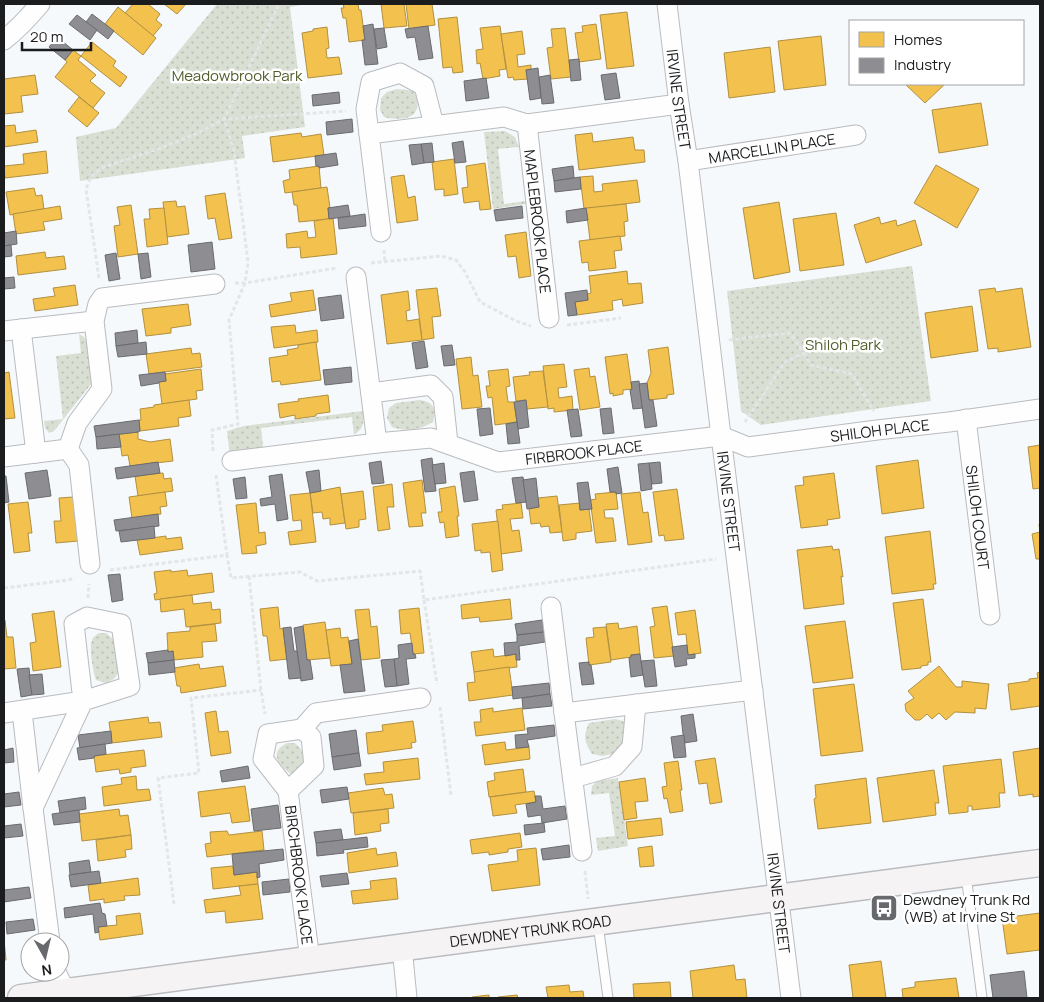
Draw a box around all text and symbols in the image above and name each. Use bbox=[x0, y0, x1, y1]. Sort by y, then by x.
scale bar bbox=[22, 20, 91, 52]
legend bbox=[849, 20, 1024, 85]
text: 20 m bbox=[30, 26, 63, 47]
text: Homes bbox=[894, 29, 943, 50]
street label: IRVINE STREET bbox=[662, 48, 697, 151]
text: Industry bbox=[894, 54, 951, 75]
park label: Meadowbrook Park bbox=[172, 65, 303, 86]
street label: MARCELLIN PLACE bbox=[707, 128, 837, 168]
street label: MAPLEBROOK PLACE bbox=[519, 148, 557, 294]
park label: Shiloh Park bbox=[805, 334, 881, 355]
street label: SHILOH PLACE bbox=[829, 414, 930, 447]
street label: FIRBROOK PLACE bbox=[524, 435, 644, 469]
street label: IRVINE STREET bbox=[712, 450, 746, 553]
street label: SHILOH COURT bbox=[961, 464, 995, 571]
street label: BIRCHBROOK PLACE bbox=[280, 804, 318, 946]
street label: IRVINE STREET bbox=[762, 852, 796, 955]
place label: Dewdney Trunk Rd (WB) at Irvine St bbox=[903, 889, 1030, 927]
bus stop icon: Dewdney Trunk Rd (WB) at Irvine St bbox=[869, 893, 899, 923]
street label: DEWDNEY TRUNK ROAD bbox=[448, 909, 613, 952]
north arrow bbox=[20, 932, 70, 982]
text: N bbox=[41, 960, 53, 980]

